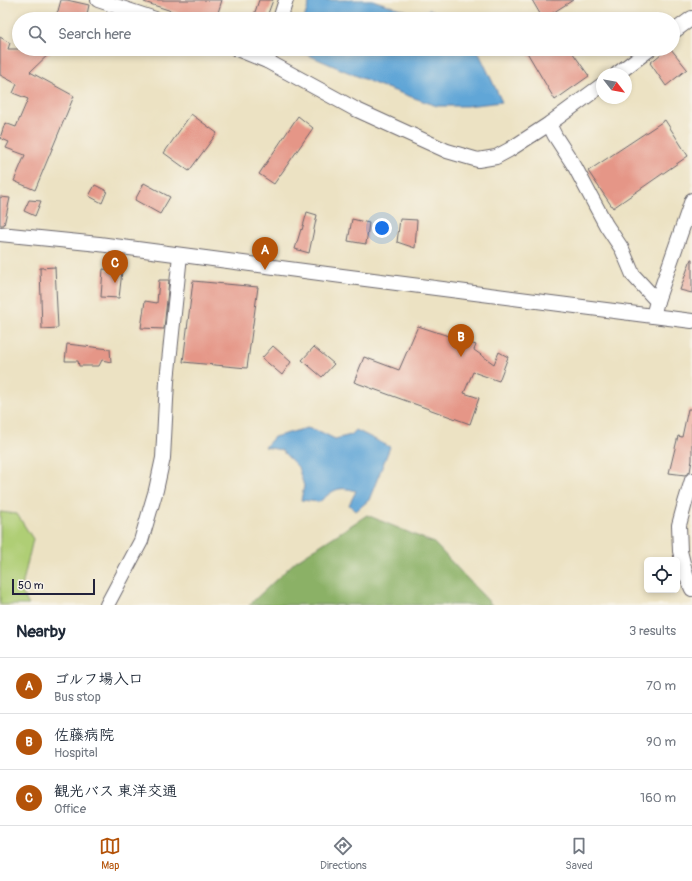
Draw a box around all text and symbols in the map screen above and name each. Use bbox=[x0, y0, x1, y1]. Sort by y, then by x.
search box bbox=[12, 12, 680, 56]
icon: search bbox=[26, 23, 48, 45]
text: Search here bbox=[58, 25, 131, 44]
north arrow bbox=[596, 68, 632, 104]
your location bbox=[372, 218, 392, 238]
pin: A bbox=[252, 237, 278, 270]
pin: C bbox=[102, 250, 128, 283]
pin: B bbox=[448, 324, 474, 357]
map controls bbox=[644, 557, 680, 593]
button: locate bbox=[644, 557, 680, 593]
scale bar bbox=[12, 577, 95, 596]
text: 50 m bbox=[18, 579, 44, 592]
text: Nearby bbox=[16, 621, 65, 642]
text: 3 results bbox=[629, 623, 676, 639]
text: ゴルフ場入口 bbox=[54, 670, 143, 689]
text: A bbox=[25, 678, 33, 694]
text: 70 m bbox=[646, 678, 676, 694]
text: Bus stop bbox=[54, 689, 101, 705]
text: 佐藤病院 bbox=[54, 726, 114, 745]
text: B bbox=[25, 734, 33, 750]
text: 90 m bbox=[646, 734, 676, 750]
text: Hospital bbox=[54, 745, 98, 761]
text: 観光バス 東洋交通 bbox=[54, 782, 177, 801]
text: C bbox=[25, 790, 33, 806]
text: 160 m bbox=[640, 790, 676, 806]
text: Office bbox=[54, 801, 86, 817]
tab: Map bbox=[99, 835, 121, 872]
tab: Directions bbox=[320, 835, 367, 872]
tab: Saved bbox=[565, 835, 593, 872]

